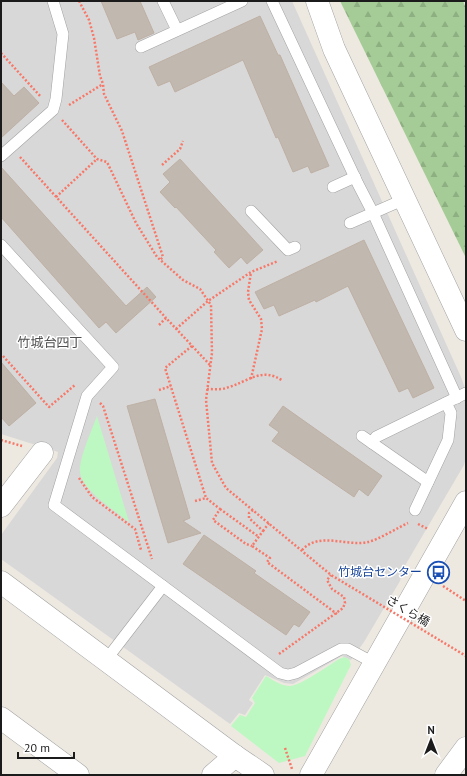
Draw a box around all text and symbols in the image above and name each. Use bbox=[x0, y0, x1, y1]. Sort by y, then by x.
district label: 竹城台四丁 bbox=[17, 334, 83, 351]
bus stop icon: 竹城台センター bbox=[425, 559, 451, 585]
place label: 竹城台センター bbox=[338, 564, 422, 579]
street label: さくら橋 bbox=[384, 592, 433, 629]
north arrow bbox=[411, 720, 451, 760]
text: N bbox=[427, 723, 435, 737]
scale bar bbox=[18, 734, 74, 760]
text: 20 m bbox=[24, 740, 50, 755]

